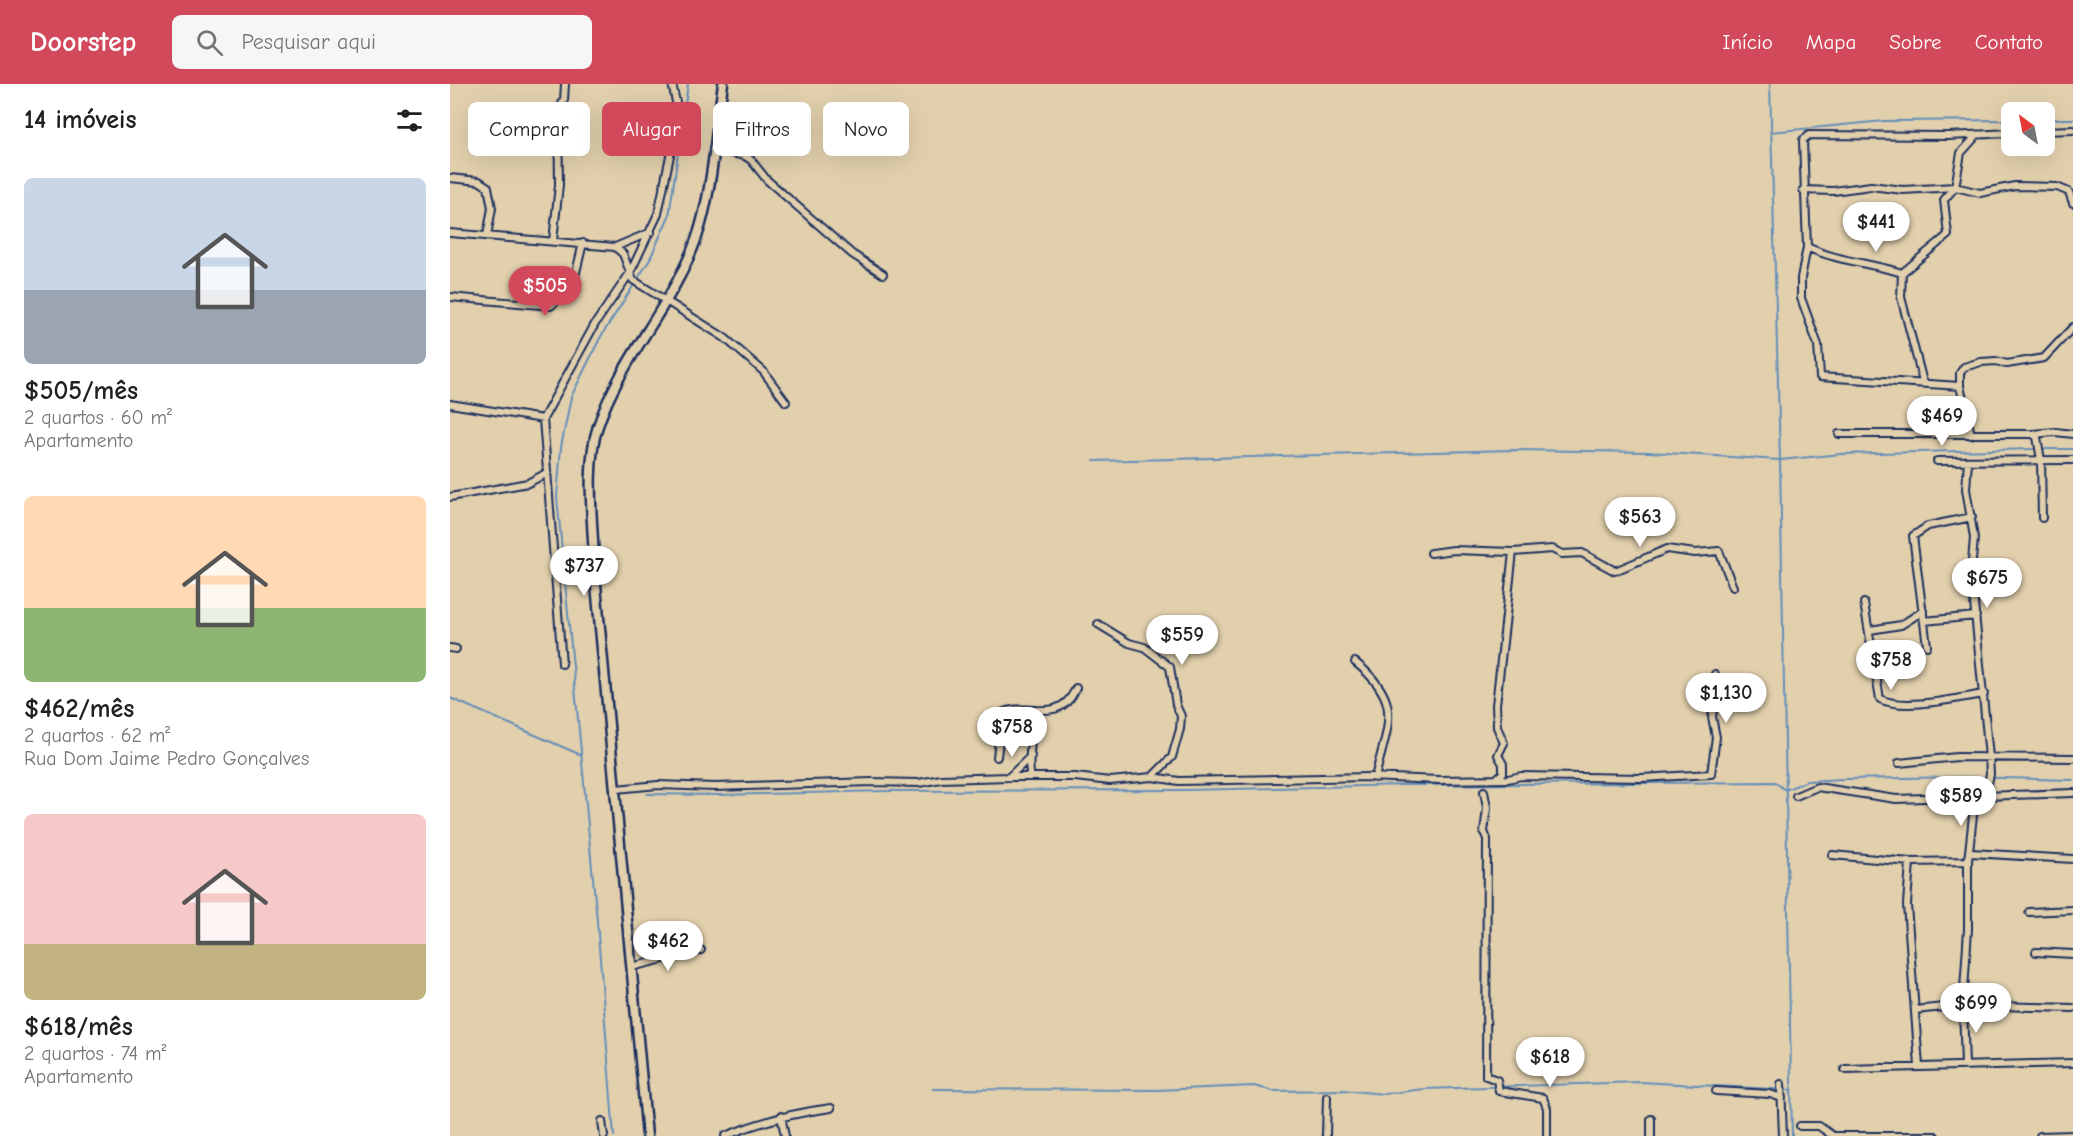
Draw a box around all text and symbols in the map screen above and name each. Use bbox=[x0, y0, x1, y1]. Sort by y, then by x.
search box bbox=[172, 15, 592, 69]
text: Doorstep bbox=[30, 26, 136, 58]
icon: search bbox=[193, 26, 226, 59]
text: Pesquisar aqui bbox=[241, 29, 376, 55]
text: Início bbox=[1722, 30, 1773, 54]
text: Mapa bbox=[1806, 30, 1856, 54]
text: Sobre bbox=[1889, 30, 1942, 54]
text: Contato bbox=[1975, 30, 2043, 54]
chip: Comprar bbox=[468, 102, 590, 156]
chip: Alugar bbox=[602, 102, 701, 156]
chip: Filtros bbox=[713, 102, 811, 156]
chip: Novo bbox=[823, 102, 909, 156]
north arrow bbox=[2001, 102, 2055, 156]
map controls bbox=[2001, 102, 2055, 156]
icon: filters bbox=[393, 104, 426, 137]
text: 14 imóveis bbox=[24, 105, 136, 135]
pin: $441 bbox=[1840, 202, 1912, 253]
text: $441 bbox=[1857, 210, 1895, 233]
icon: home bbox=[171, 217, 279, 325]
pin: $505 bbox=[509, 266, 581, 317]
text: $505 bbox=[523, 274, 567, 297]
text: $505/mês bbox=[24, 376, 138, 406]
pin: $469 bbox=[1906, 396, 1978, 447]
text: $469 bbox=[1921, 404, 1963, 427]
text: 2 quartos · 60 m² bbox=[24, 406, 172, 429]
text: Apartamento bbox=[24, 429, 133, 452]
pin: $563 bbox=[1604, 497, 1676, 548]
text: $563 bbox=[1619, 505, 1661, 528]
icon: home bbox=[171, 535, 279, 643]
pin: $737 bbox=[548, 546, 620, 597]
text: $737 bbox=[564, 554, 604, 577]
pin: $675 bbox=[1951, 558, 2023, 609]
text: $675 bbox=[1966, 566, 2008, 589]
pin: $559 bbox=[1146, 615, 1218, 666]
text: $559 bbox=[1160, 623, 1204, 646]
pin: $758 bbox=[1855, 640, 1927, 691]
text: $758 bbox=[1870, 648, 1912, 671]
pin: $1,130 bbox=[1677, 673, 1775, 724]
text: $1,130 bbox=[1700, 681, 1752, 704]
text: $462/mês bbox=[24, 694, 134, 724]
pin: $758 bbox=[976, 707, 1048, 758]
text: $758 bbox=[991, 715, 1033, 738]
text: 2 quartos · 62 m² bbox=[24, 724, 170, 747]
text: Rua Dom Jaime Pedro Gonçalves bbox=[24, 747, 309, 770]
pin: $589 bbox=[1925, 776, 1997, 827]
text: $589 bbox=[1939, 784, 1983, 807]
icon: home bbox=[171, 853, 279, 961]
pin: $462 bbox=[632, 921, 704, 972]
text: $462 bbox=[647, 929, 689, 952]
pin: $699 bbox=[1940, 983, 2012, 1034]
text: $699 bbox=[1954, 991, 1998, 1014]
text: $618/mês bbox=[24, 1012, 133, 1042]
pin: $618 bbox=[1514, 1037, 1586, 1088]
text: 2 quartos · 74 m² bbox=[24, 1042, 166, 1065]
text: $618 bbox=[1530, 1045, 1570, 1068]
text: Apartamento bbox=[24, 1065, 133, 1088]

